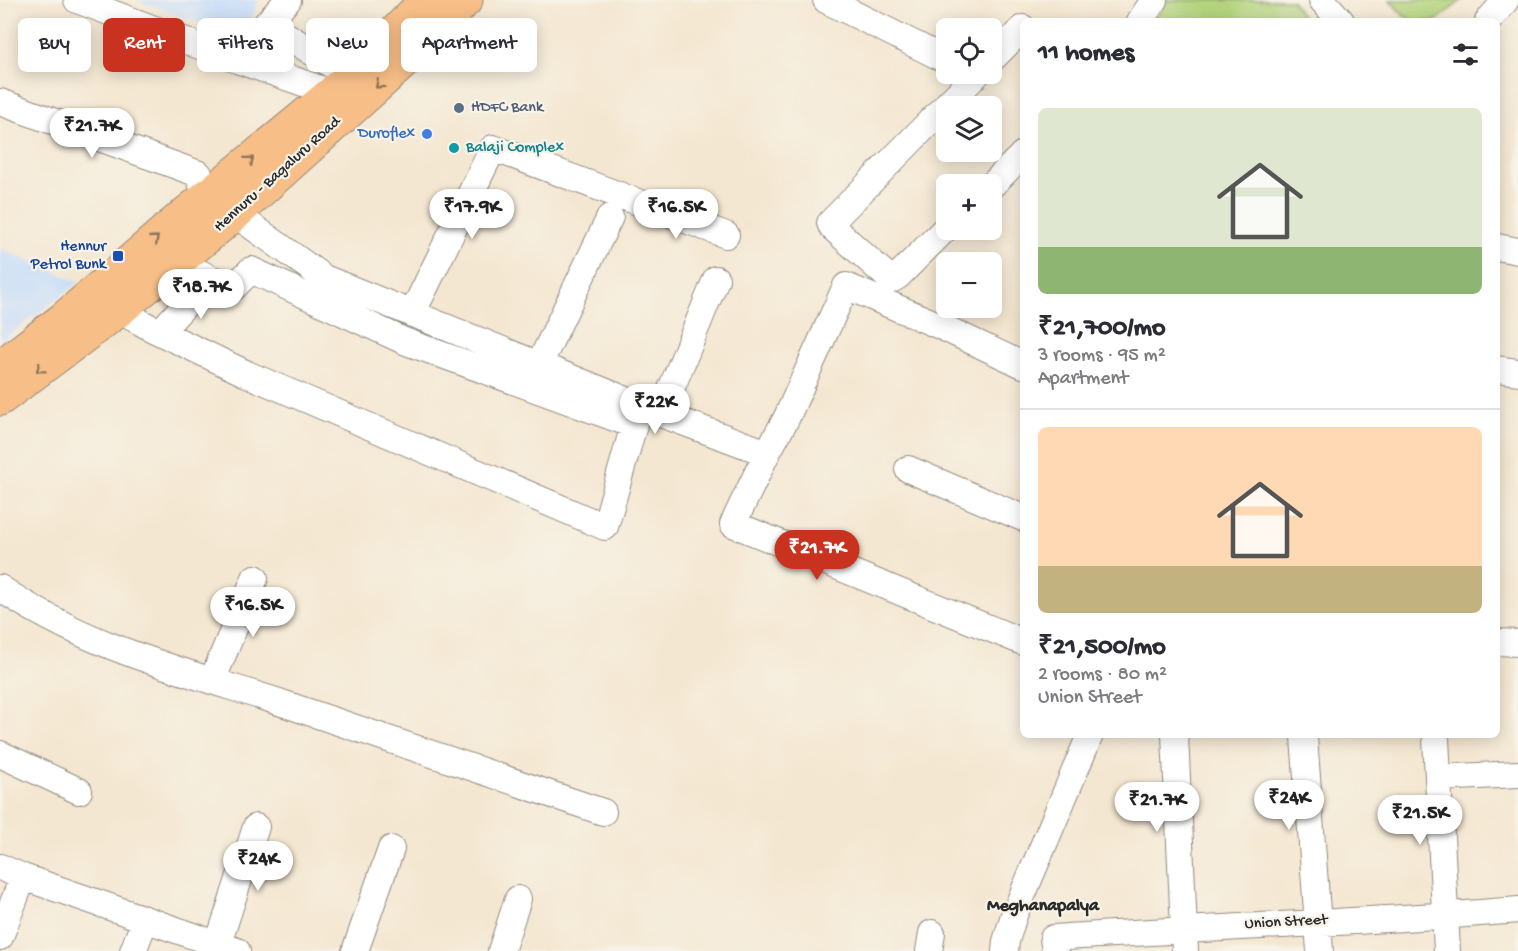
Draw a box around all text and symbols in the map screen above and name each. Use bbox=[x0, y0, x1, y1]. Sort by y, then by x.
chip: Buy bbox=[18, 18, 91, 72]
chip: Rent bbox=[103, 18, 185, 72]
chip: Filters bbox=[197, 18, 294, 72]
chip: New bbox=[306, 18, 389, 72]
chip: Apartment bbox=[401, 18, 537, 72]
map controls bbox=[936, 18, 1002, 318]
button: locate bbox=[936, 18, 1002, 84]
icon: filters bbox=[1449, 38, 1482, 71]
text: 11 homes bbox=[1038, 39, 1134, 70]
one-way arrow bbox=[376, 78, 386, 89]
button: layers bbox=[936, 96, 1002, 162]
place label: HDFC Bank bbox=[471, 99, 545, 118]
marker: HDFC Bank bbox=[452, 101, 466, 115]
pin: ₹21.7K bbox=[43, 108, 141, 159]
street label: Hennuru - Bagaluru Road bbox=[211, 112, 346, 237]
text: ₹21.7K bbox=[63, 116, 121, 139]
place label: Duroflex bbox=[357, 125, 416, 144]
marker: Duroflex bbox=[420, 127, 434, 141]
place label: Balaji Complex bbox=[465, 139, 564, 158]
marker: Balaji Complex bbox=[447, 141, 461, 155]
icon: home bbox=[1206, 147, 1314, 255]
one-way arrow bbox=[243, 157, 254, 168]
button: + bbox=[936, 174, 1002, 240]
pin: ₹17.9K bbox=[423, 189, 521, 240]
pin: ₹16.5K bbox=[627, 189, 725, 240]
text: ₹17.9K bbox=[443, 197, 501, 220]
text: ₹16.5K bbox=[647, 197, 705, 220]
one-way arrow bbox=[148, 235, 159, 246]
place label: Hennur Petrol Bunk bbox=[30, 238, 108, 275]
marker: Hennur Petrol Bunk bbox=[111, 249, 125, 263]
button: − bbox=[936, 252, 1002, 318]
pin: ₹18.7K bbox=[152, 269, 250, 320]
text: ₹18.7K bbox=[172, 277, 230, 300]
text: ₹21,700/mo bbox=[1038, 314, 1166, 345]
text: 3 rooms · 95 m² bbox=[1038, 345, 1166, 368]
one-way arrow bbox=[35, 362, 46, 373]
text: Apartment bbox=[1038, 368, 1128, 391]
pin: ₹22K bbox=[619, 384, 691, 435]
text: ₹22K bbox=[634, 392, 676, 415]
icon: home bbox=[1206, 466, 1314, 574]
pin: ₹21.7K bbox=[768, 530, 866, 581]
text: ₹21.7K bbox=[788, 538, 846, 561]
pin: ₹16.5K bbox=[204, 587, 302, 638]
text: ₹16.5K bbox=[224, 595, 282, 618]
text: ₹21,500/mo bbox=[1038, 633, 1166, 664]
text: 2 rooms · 80 m² bbox=[1038, 664, 1167, 687]
text: Union Street bbox=[1038, 687, 1141, 710]
pin: ₹24K bbox=[1253, 780, 1325, 831]
pin: ₹21.7K bbox=[1108, 782, 1206, 833]
text: ₹24K bbox=[1268, 788, 1310, 811]
text: ₹21.7K bbox=[1128, 790, 1186, 813]
pin: ₹21.5K bbox=[1371, 795, 1469, 846]
text: ₹21.5K bbox=[1391, 803, 1449, 826]
pin: ₹24K bbox=[222, 841, 294, 892]
text: ₹24K bbox=[237, 849, 279, 872]
district label: Meghanapalya bbox=[987, 896, 1100, 917]
street label: Union Street bbox=[1244, 911, 1329, 935]

